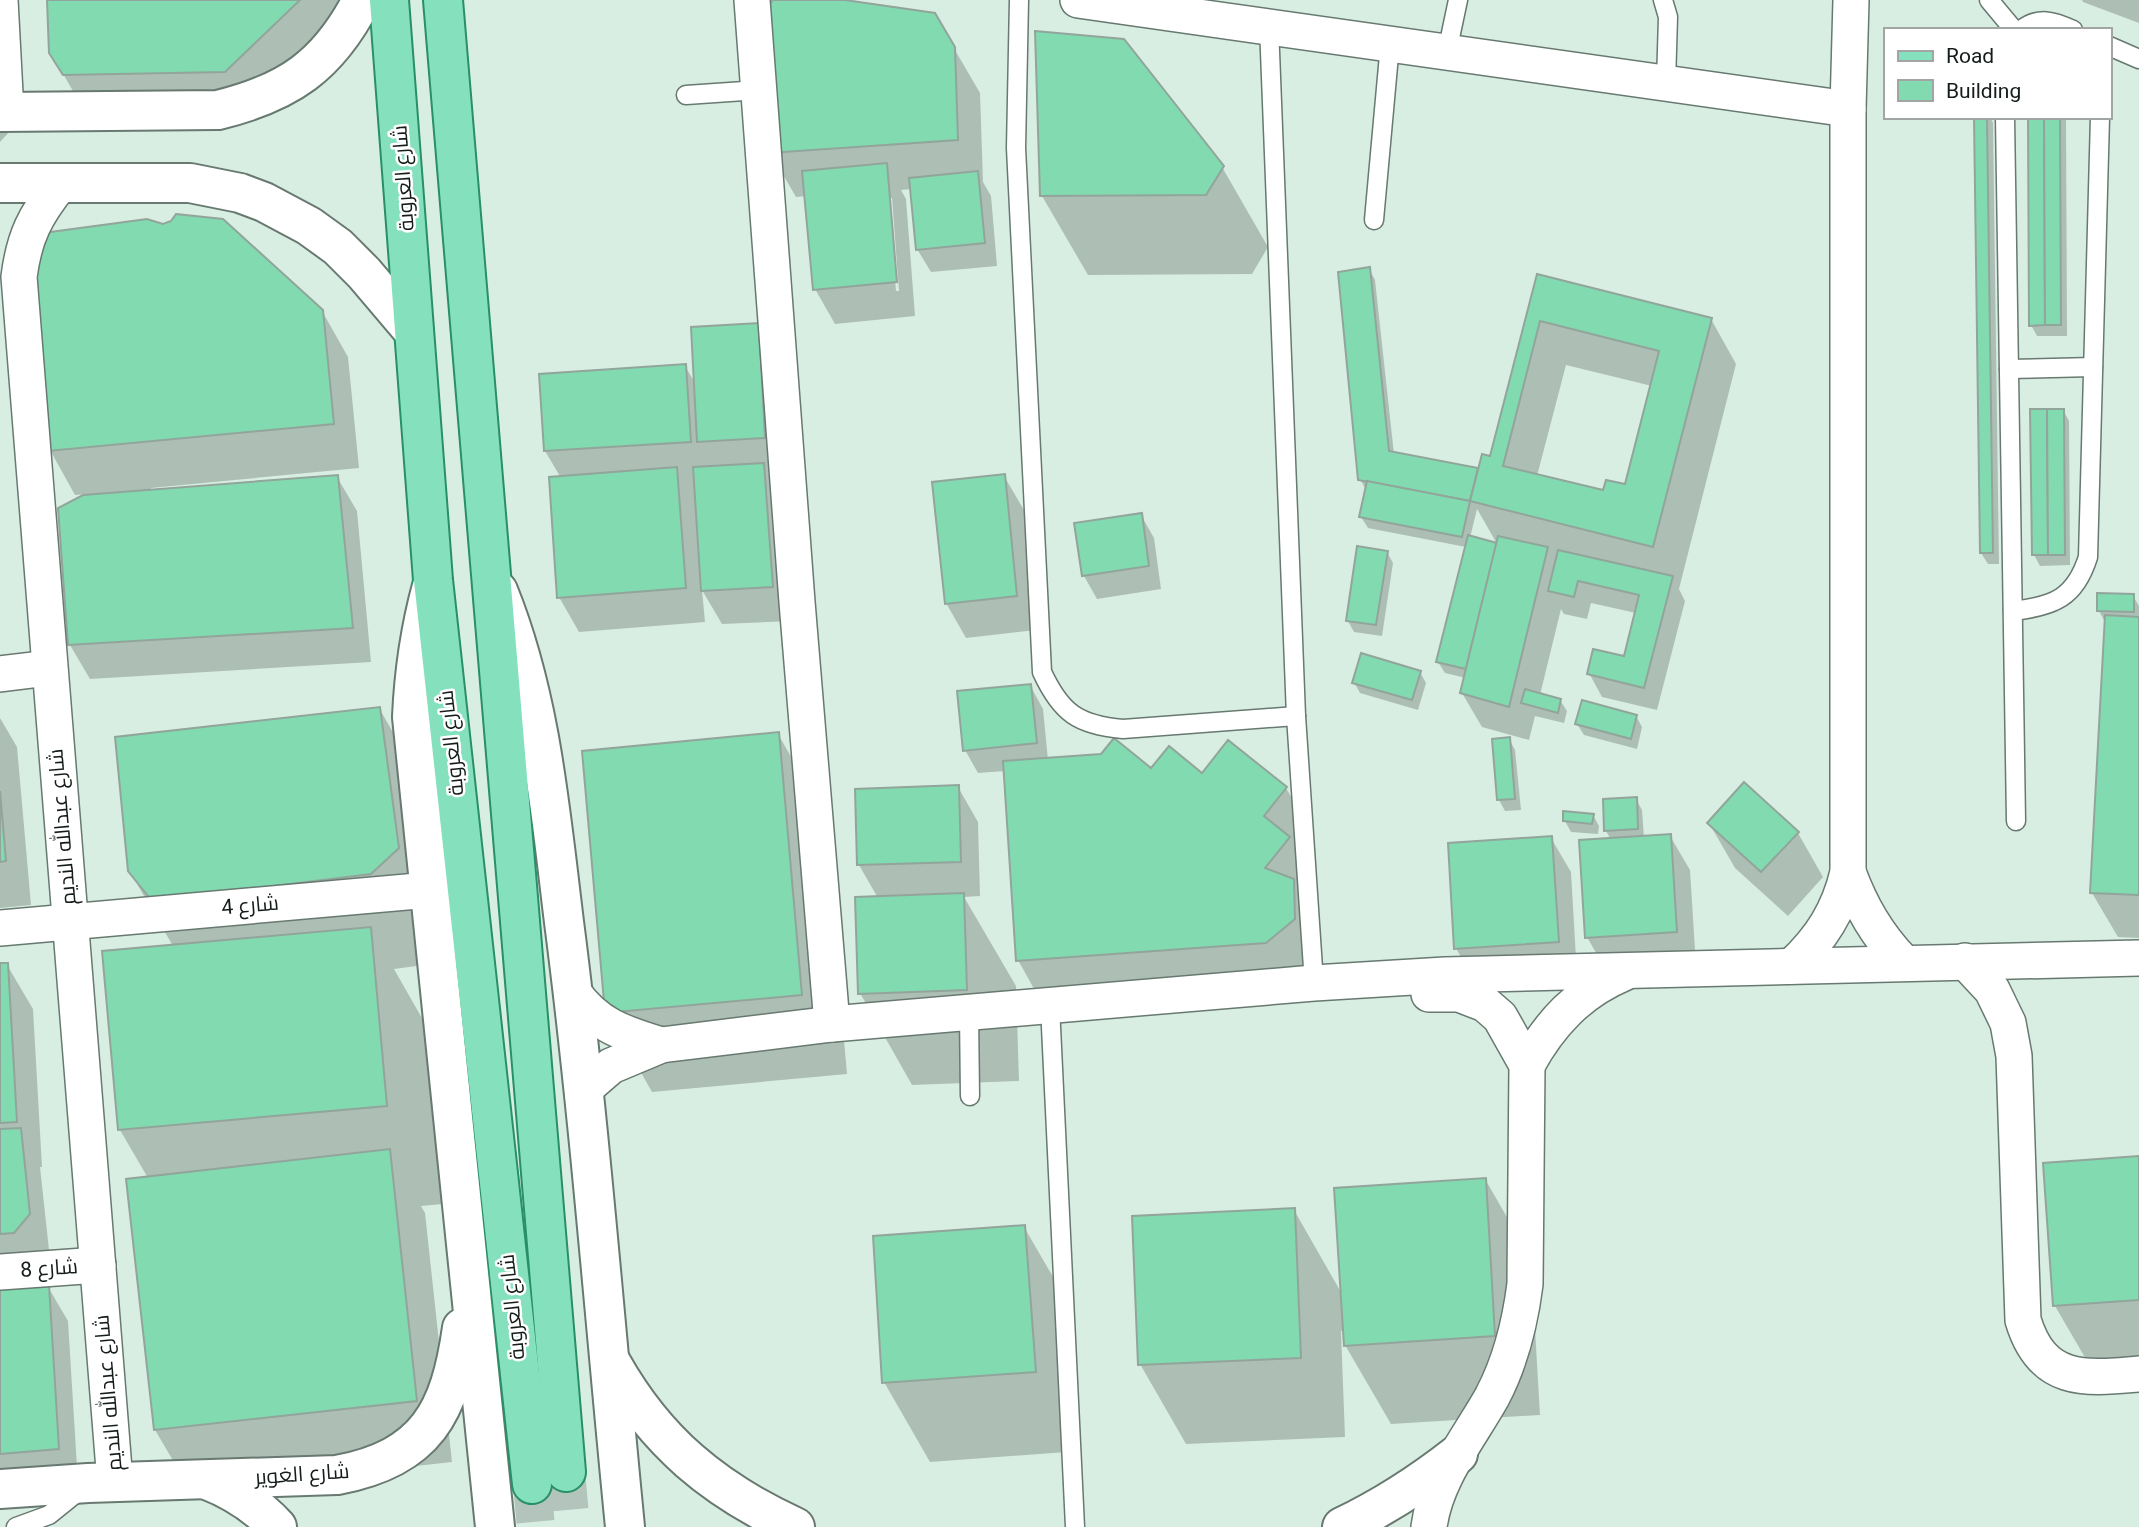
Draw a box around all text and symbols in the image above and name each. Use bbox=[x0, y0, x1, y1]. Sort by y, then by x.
legend bbox=[1884, 28, 2111, 119]
text: Road bbox=[1946, 44, 1994, 68]
text: Building bbox=[1946, 79, 2021, 103]
street label: شارع العروبة bbox=[387, 124, 421, 232]
street label: شارع العروبة bbox=[434, 689, 470, 797]
street label: شارع عبدالله النديم bbox=[41, 748, 83, 906]
street label: شارع 4 bbox=[220, 891, 280, 921]
street label: شارع العروبة bbox=[495, 1253, 531, 1361]
street label: شارع 8 bbox=[19, 1254, 79, 1284]
street label: شارع عبدالله النديم bbox=[87, 1314, 129, 1472]
street label: شارع الغوير bbox=[253, 1459, 350, 1491]

